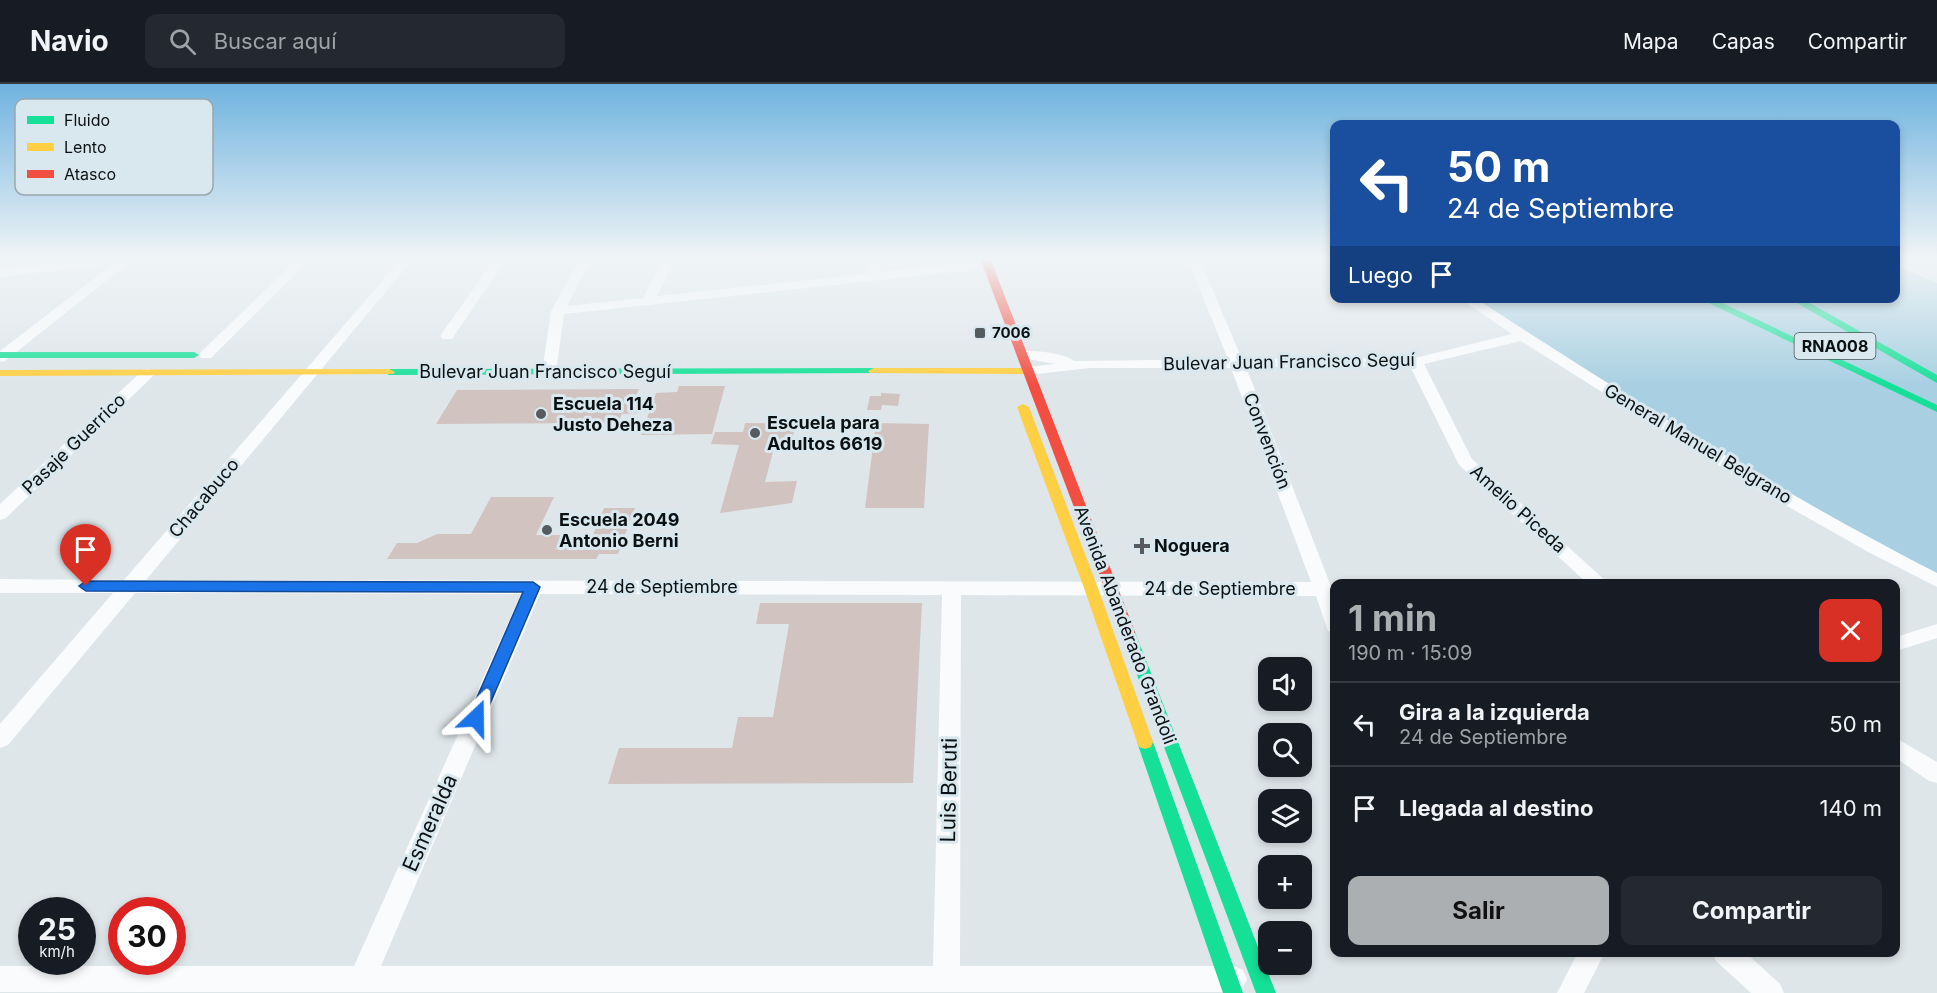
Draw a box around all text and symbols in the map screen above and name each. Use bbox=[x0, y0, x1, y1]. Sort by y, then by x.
search box bbox=[145, 14, 565, 68]
text: Navio bbox=[30, 24, 109, 58]
icon: search bbox=[166, 25, 199, 58]
text: Buscar aquí bbox=[214, 28, 336, 54]
text: Mapa bbox=[1623, 29, 1679, 54]
text: Capas bbox=[1712, 29, 1775, 54]
text: Compartir bbox=[1808, 29, 1907, 54]
legend bbox=[15, 99, 213, 195]
text: Fluido bbox=[64, 110, 110, 130]
text: Lento bbox=[64, 137, 107, 157]
text: 50 m bbox=[1447, 141, 1550, 192]
icon: left bbox=[1348, 144, 1426, 222]
text: Atasco bbox=[64, 164, 116, 184]
text: 24 de Septiembre bbox=[1447, 192, 1674, 225]
icon: arrive bbox=[1425, 258, 1458, 291]
text: Luego bbox=[1348, 262, 1413, 288]
place label: 7006 bbox=[992, 323, 1031, 342]
marker: 7006 bbox=[973, 326, 987, 340]
road number: RNA008 bbox=[1794, 333, 1876, 359]
street label: Bulevar Juan Francisco Seguí bbox=[1163, 349, 1416, 374]
street label: Bulevar Juan Francisco Seguí bbox=[419, 361, 671, 382]
street label: General Manuel Belgrano bbox=[1601, 379, 1796, 508]
street label: Pasaje Guerrico bbox=[18, 389, 130, 498]
street label: Convención bbox=[1240, 390, 1295, 492]
place label: Escuela 114 Justo Deheza bbox=[553, 393, 673, 435]
marker: Escuela 114 Justo Deheza bbox=[534, 407, 548, 421]
place label: Escuela para Adultos 6619 bbox=[767, 412, 882, 454]
marker: Escuela para Adultos 6619 bbox=[748, 426, 762, 440]
street label: Chacabuco bbox=[164, 454, 243, 542]
street label: Amelio Piceda bbox=[1466, 460, 1570, 557]
street label: Avenida Abanderado Grandoli bbox=[1070, 503, 1181, 747]
place label: Escuela 2049 Antonio Berni bbox=[559, 509, 679, 551]
marker: Escuela 2049 Antonio Berni bbox=[540, 523, 554, 537]
pin bbox=[60, 524, 111, 586]
icon: arrive bbox=[69, 533, 102, 566]
place label: Noguera bbox=[1154, 535, 1230, 556]
marker: Noguera bbox=[1135, 539, 1149, 553]
street label: 24 de Septiembre bbox=[586, 576, 738, 597]
street label: 24 de Septiembre bbox=[1144, 578, 1296, 599]
text: 1 min bbox=[1348, 596, 1437, 640]
button: close bbox=[1819, 599, 1882, 662]
text: 190 m · 15:09 bbox=[1348, 641, 1472, 665]
map controls bbox=[1258, 657, 1312, 975]
button: sound bbox=[1258, 657, 1312, 711]
position arrow bbox=[444, 686, 508, 750]
text: Gira a la izquierda bbox=[1399, 699, 1590, 725]
icon: left bbox=[1348, 708, 1381, 741]
text: 50 m bbox=[1829, 711, 1882, 737]
button: search bbox=[1258, 723, 1312, 777]
text: 24 de Septiembre bbox=[1399, 725, 1567, 749]
street label: Luis Beruti bbox=[935, 737, 962, 843]
street label: Esmeralda bbox=[397, 770, 462, 875]
button: layers bbox=[1258, 789, 1312, 843]
icon: arrive bbox=[1348, 792, 1381, 825]
text: Llegada al destino bbox=[1399, 795, 1593, 821]
text: 140 m bbox=[1820, 795, 1882, 821]
button: + bbox=[1258, 855, 1312, 909]
button: Salir bbox=[1348, 876, 1609, 945]
button: Compartir bbox=[1621, 876, 1882, 945]
speed limit sign: 30 bbox=[108, 897, 186, 975]
text: 25 bbox=[38, 911, 76, 947]
button: − bbox=[1258, 921, 1312, 975]
text: km/h bbox=[39, 942, 75, 961]

